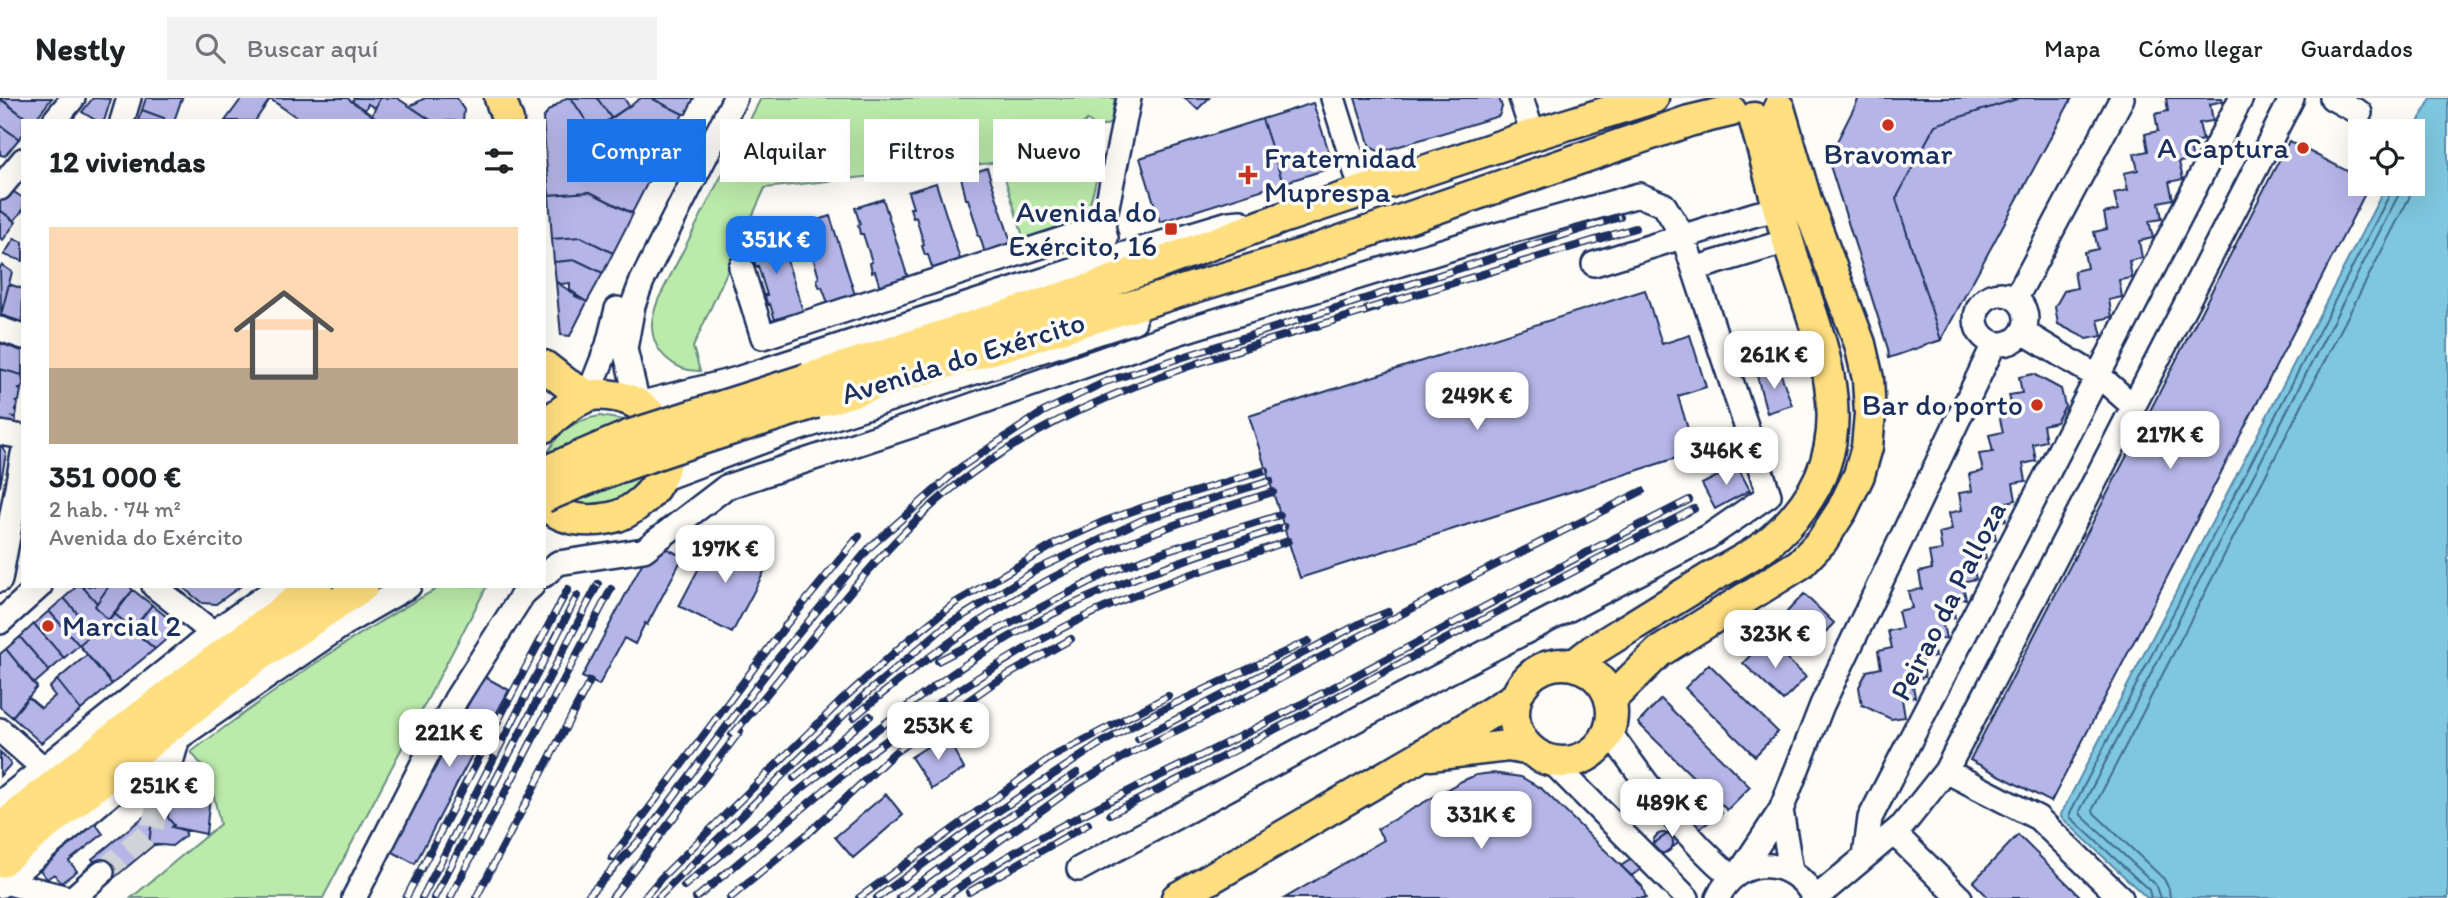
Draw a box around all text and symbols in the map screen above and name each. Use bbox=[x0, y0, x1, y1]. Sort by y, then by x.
search box bbox=[167, 17, 657, 80]
text: Nestly bbox=[35, 29, 125, 68]
icon: search bbox=[191, 29, 229, 67]
text: Buscar aquí bbox=[247, 32, 378, 64]
text: Mapa bbox=[2044, 34, 2100, 63]
text: Cómo llegar bbox=[2138, 34, 2263, 63]
text: Guardados bbox=[2301, 34, 2413, 63]
marker: Bravomar bbox=[1880, 117, 1896, 133]
chip: Comprar bbox=[567, 119, 706, 182]
chip: Alquilar bbox=[720, 119, 850, 182]
chip: Filtros bbox=[864, 119, 979, 182]
chip: Nuevo bbox=[993, 119, 1105, 182]
map controls bbox=[2348, 119, 2425, 196]
button: locate bbox=[2348, 119, 2425, 196]
place label: A Captura bbox=[2157, 129, 2289, 166]
place label: Bravomar bbox=[1824, 135, 1952, 172]
place label: Fraternidad Muprespa bbox=[1264, 139, 1417, 210]
marker: A Captura bbox=[2295, 140, 2311, 156]
icon: filters bbox=[480, 142, 518, 180]
text: 12 viviendas bbox=[49, 143, 206, 180]
marker: Fraternidad Muprespa bbox=[1238, 165, 1258, 185]
place label: Avenida do Exército, 16 bbox=[1008, 193, 1157, 264]
pin: 351K € bbox=[719, 216, 833, 276]
marker: Avenida do Exército, 16 bbox=[1163, 221, 1179, 237]
text: 351K € bbox=[742, 225, 810, 253]
icon: home bbox=[221, 272, 347, 398]
street label: Avenida do Exército bbox=[836, 303, 1089, 412]
pin: 261K € bbox=[1717, 331, 1831, 391]
text: 261K € bbox=[1740, 340, 1808, 368]
pin: 249K € bbox=[1420, 372, 1534, 432]
text: 249K € bbox=[1442, 381, 1512, 409]
place label: Bar do porto bbox=[1862, 386, 2023, 423]
marker: Bar do porto bbox=[2029, 397, 2045, 413]
pin: 217K € bbox=[2113, 412, 2227, 471]
text: 217K € bbox=[2136, 420, 2204, 448]
pin: 346K € bbox=[1669, 428, 1783, 487]
text: 346K € bbox=[1690, 436, 1762, 464]
text: 351 000 € bbox=[49, 458, 181, 495]
text: 2 hab. · 74 m² bbox=[49, 495, 181, 523]
street label: Peirao da Palloza bbox=[1881, 495, 2014, 707]
text: Avenida do Exército bbox=[49, 523, 243, 551]
pin: 197K € bbox=[668, 526, 782, 585]
text: 197K € bbox=[691, 534, 759, 562]
place label: Marcial 2 bbox=[62, 607, 181, 644]
pin: 323K € bbox=[1718, 610, 1832, 670]
marker: Marcial 2 bbox=[40, 618, 56, 634]
text: 323K € bbox=[1740, 619, 1810, 647]
pin: 253K € bbox=[881, 702, 995, 762]
pin: 221K € bbox=[392, 710, 506, 769]
text: 253K € bbox=[903, 711, 973, 739]
text: 221K € bbox=[415, 718, 483, 746]
pin: 251K € bbox=[107, 762, 221, 822]
text: 251K € bbox=[130, 771, 198, 799]
pin: 489K € bbox=[1615, 780, 1729, 839]
text: 489K € bbox=[1636, 788, 1708, 816]
pin: 331K € bbox=[1424, 792, 1538, 851]
text: 331K € bbox=[1447, 800, 1515, 828]

